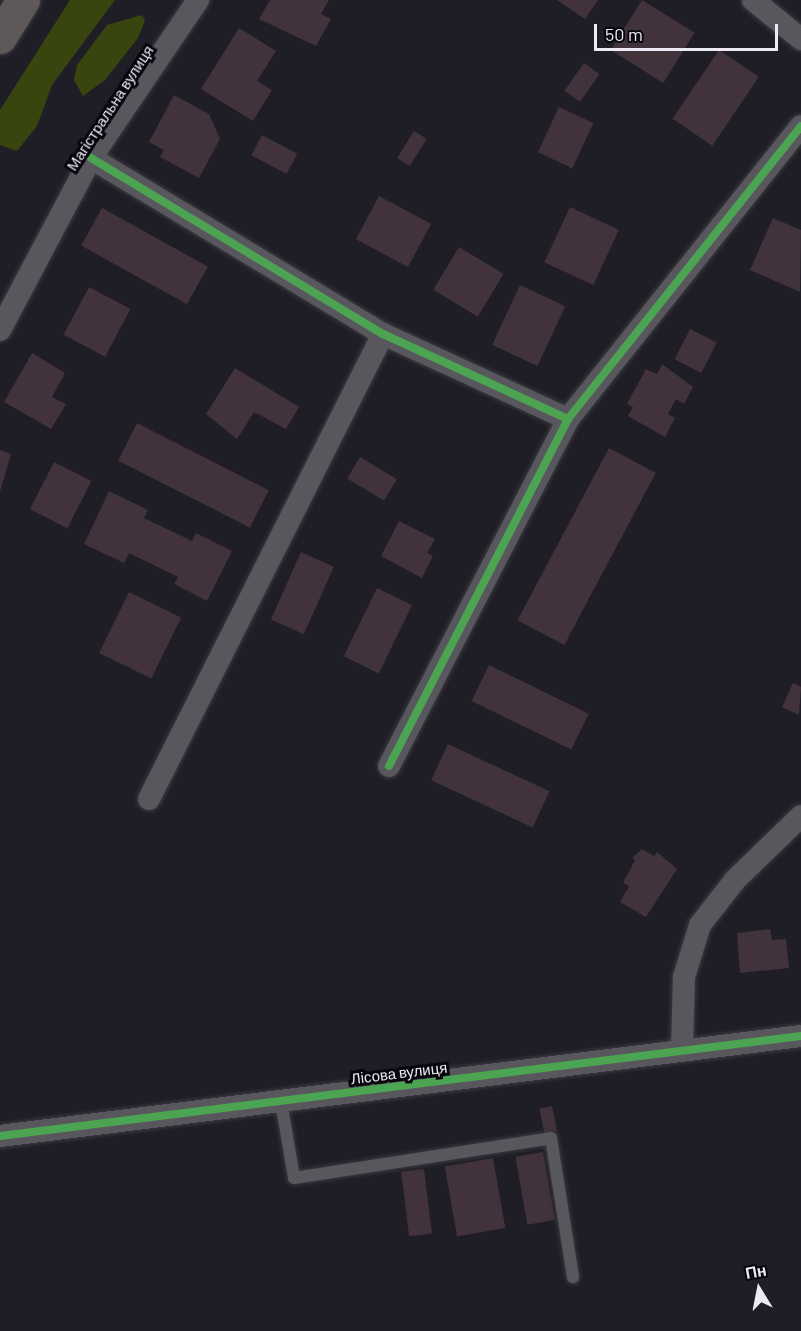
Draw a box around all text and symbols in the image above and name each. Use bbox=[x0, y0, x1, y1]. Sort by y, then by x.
scale bar bbox=[597, 12, 782, 50]
text: 50 m bbox=[605, 23, 643, 45]
street label: Магістральна вулиця bbox=[63, 42, 157, 174]
street label: Лісова вулиця bbox=[350, 1058, 448, 1088]
north arrow bbox=[729, 1259, 789, 1319]
text: Пн bbox=[744, 1260, 768, 1282]

